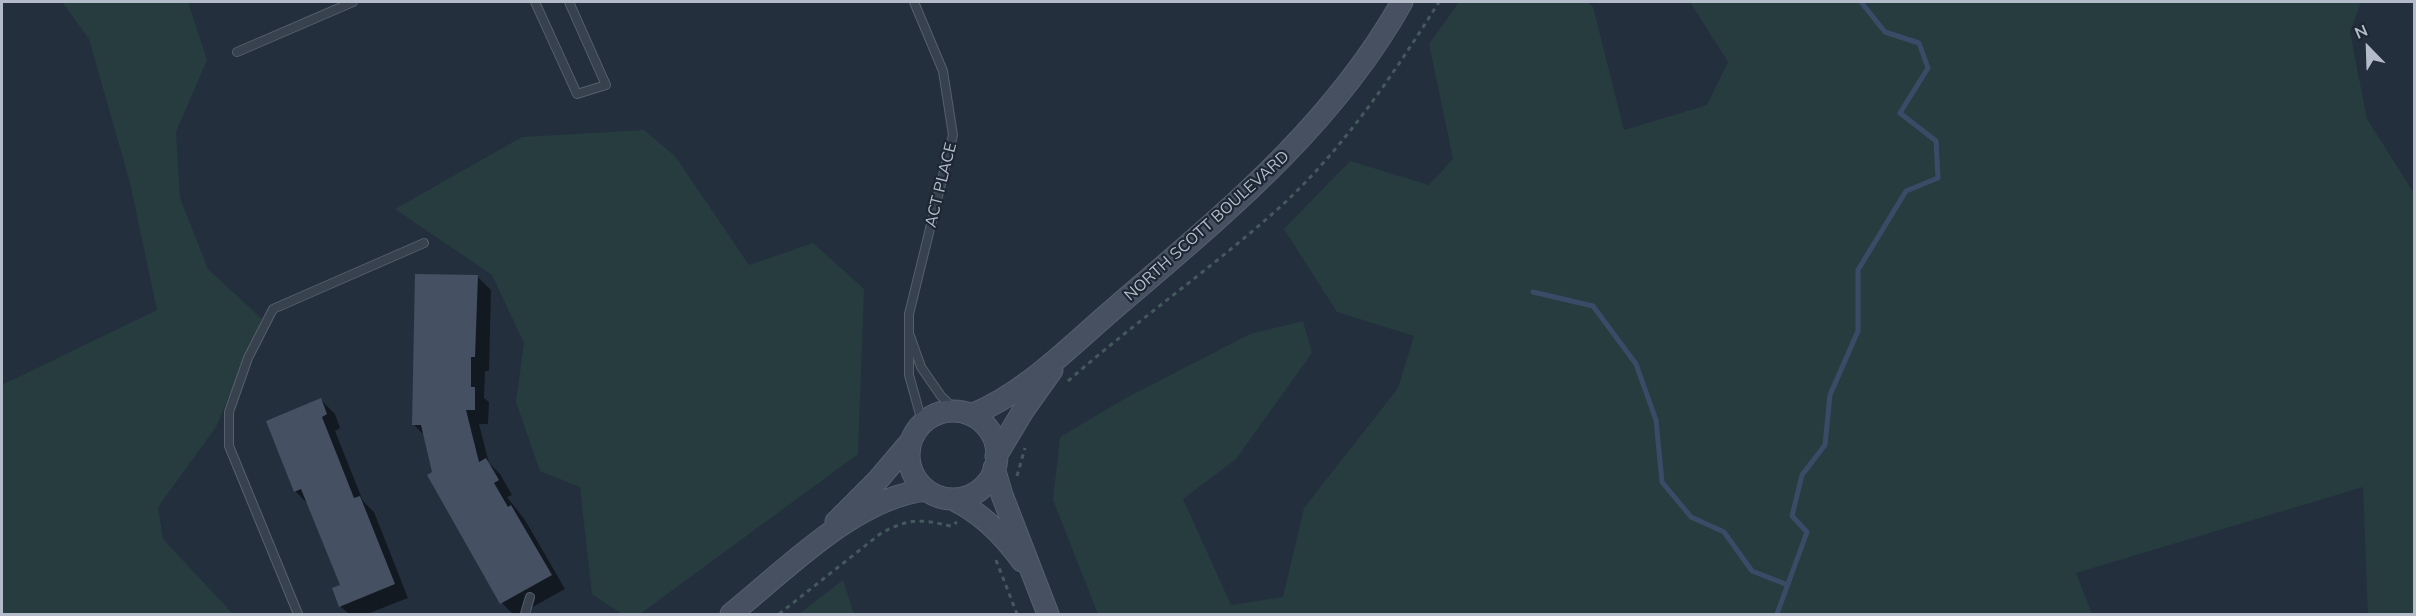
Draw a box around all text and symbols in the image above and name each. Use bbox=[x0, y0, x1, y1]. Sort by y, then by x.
north arrow bbox=[2338, 18, 2398, 78]
text: N bbox=[2351, 20, 2370, 43]
street label: ACT PLACE bbox=[921, 141, 961, 229]
street label: NORTH SCOTT BOULEVARD bbox=[1121, 147, 1293, 305]

